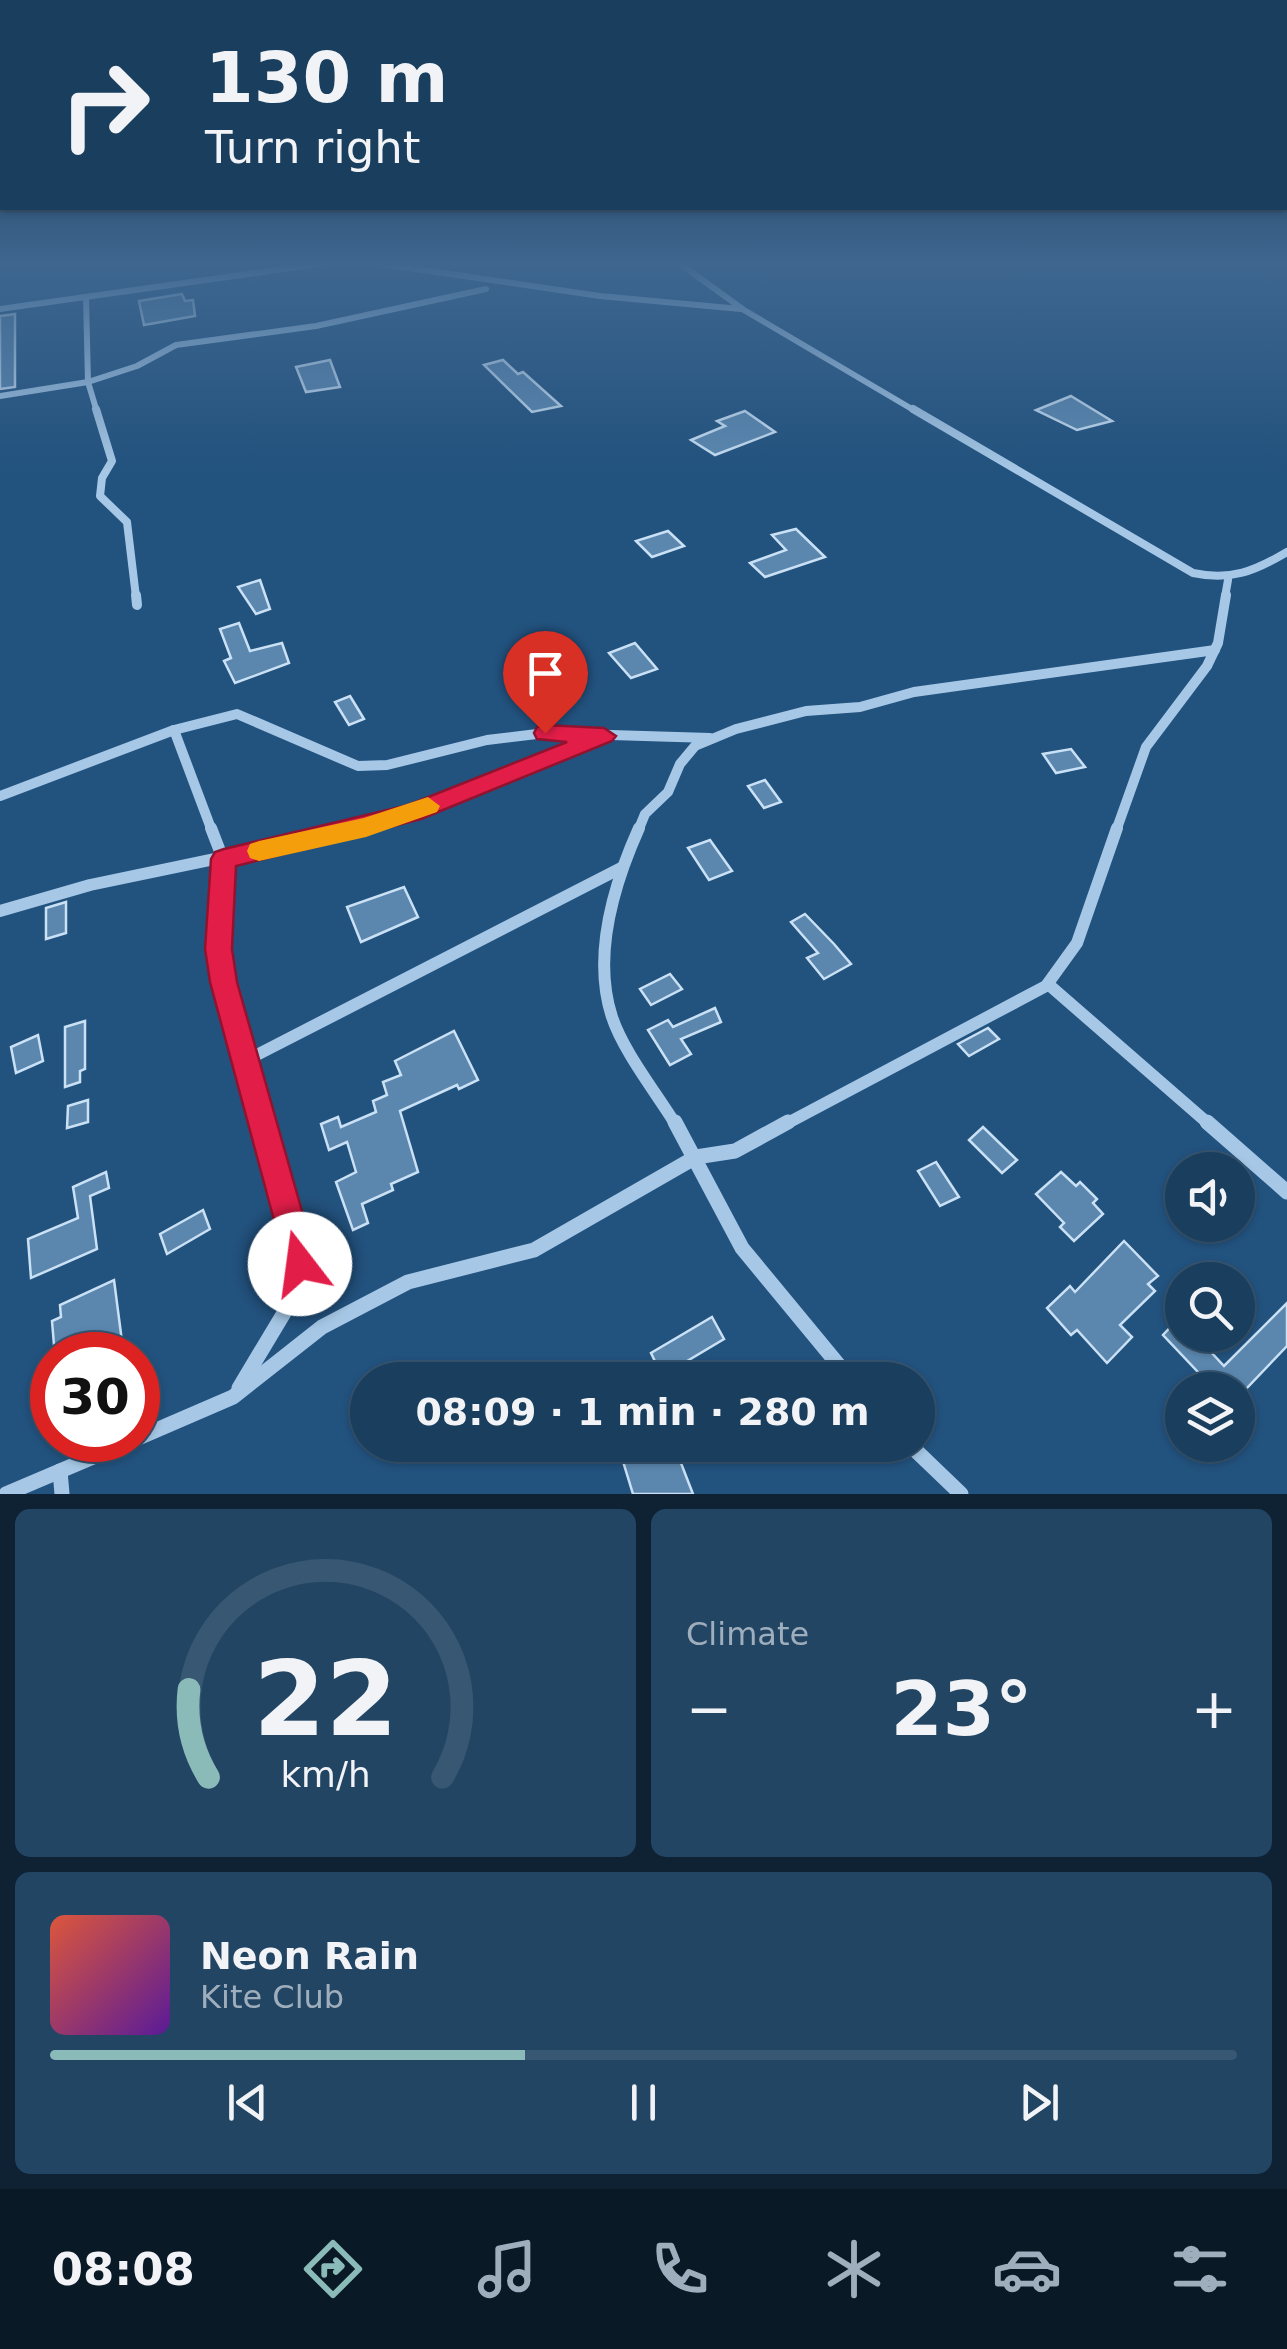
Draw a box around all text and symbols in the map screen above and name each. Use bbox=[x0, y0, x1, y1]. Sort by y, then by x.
text: 130 m bbox=[205, 37, 448, 119]
icon: right bbox=[40, 40, 170, 170]
text: Turn right bbox=[205, 121, 420, 174]
pin bbox=[503, 631, 588, 734]
icon: arrive bbox=[518, 646, 573, 701]
map controls bbox=[1165, 1152, 1255, 1462]
button: sound bbox=[1165, 1152, 1255, 1242]
position arrow bbox=[248, 1212, 352, 1316]
button: search bbox=[1165, 1262, 1255, 1352]
speed limit sign: 30 bbox=[30, 1332, 160, 1462]
button: layers bbox=[1165, 1372, 1255, 1462]
text: 08:09 · 1 min · 280 m bbox=[415, 1390, 870, 1434]
text: Climate bbox=[686, 1615, 809, 1653]
text: 22 bbox=[253, 1638, 398, 1760]
text: 23° bbox=[891, 1665, 1032, 1753]
text: − bbox=[686, 1677, 732, 1741]
text: + bbox=[1191, 1677, 1237, 1741]
text: km/h bbox=[280, 1754, 371, 1795]
text: Neon Rain bbox=[200, 1934, 419, 1978]
text: Kite Club bbox=[200, 1978, 344, 2016]
icon: previous bbox=[220, 2075, 275, 2130]
icon: pause bbox=[616, 2075, 671, 2130]
icon: next bbox=[1012, 2075, 1067, 2130]
icon: directions bbox=[298, 2234, 368, 2304]
icon: music bbox=[472, 2234, 542, 2304]
icon: phone bbox=[645, 2234, 715, 2304]
icon: climate bbox=[819, 2234, 889, 2304]
icon: car bbox=[992, 2234, 1062, 2304]
icon: filters bbox=[1165, 2234, 1235, 2304]
text: 08:08 bbox=[52, 2243, 195, 2296]

